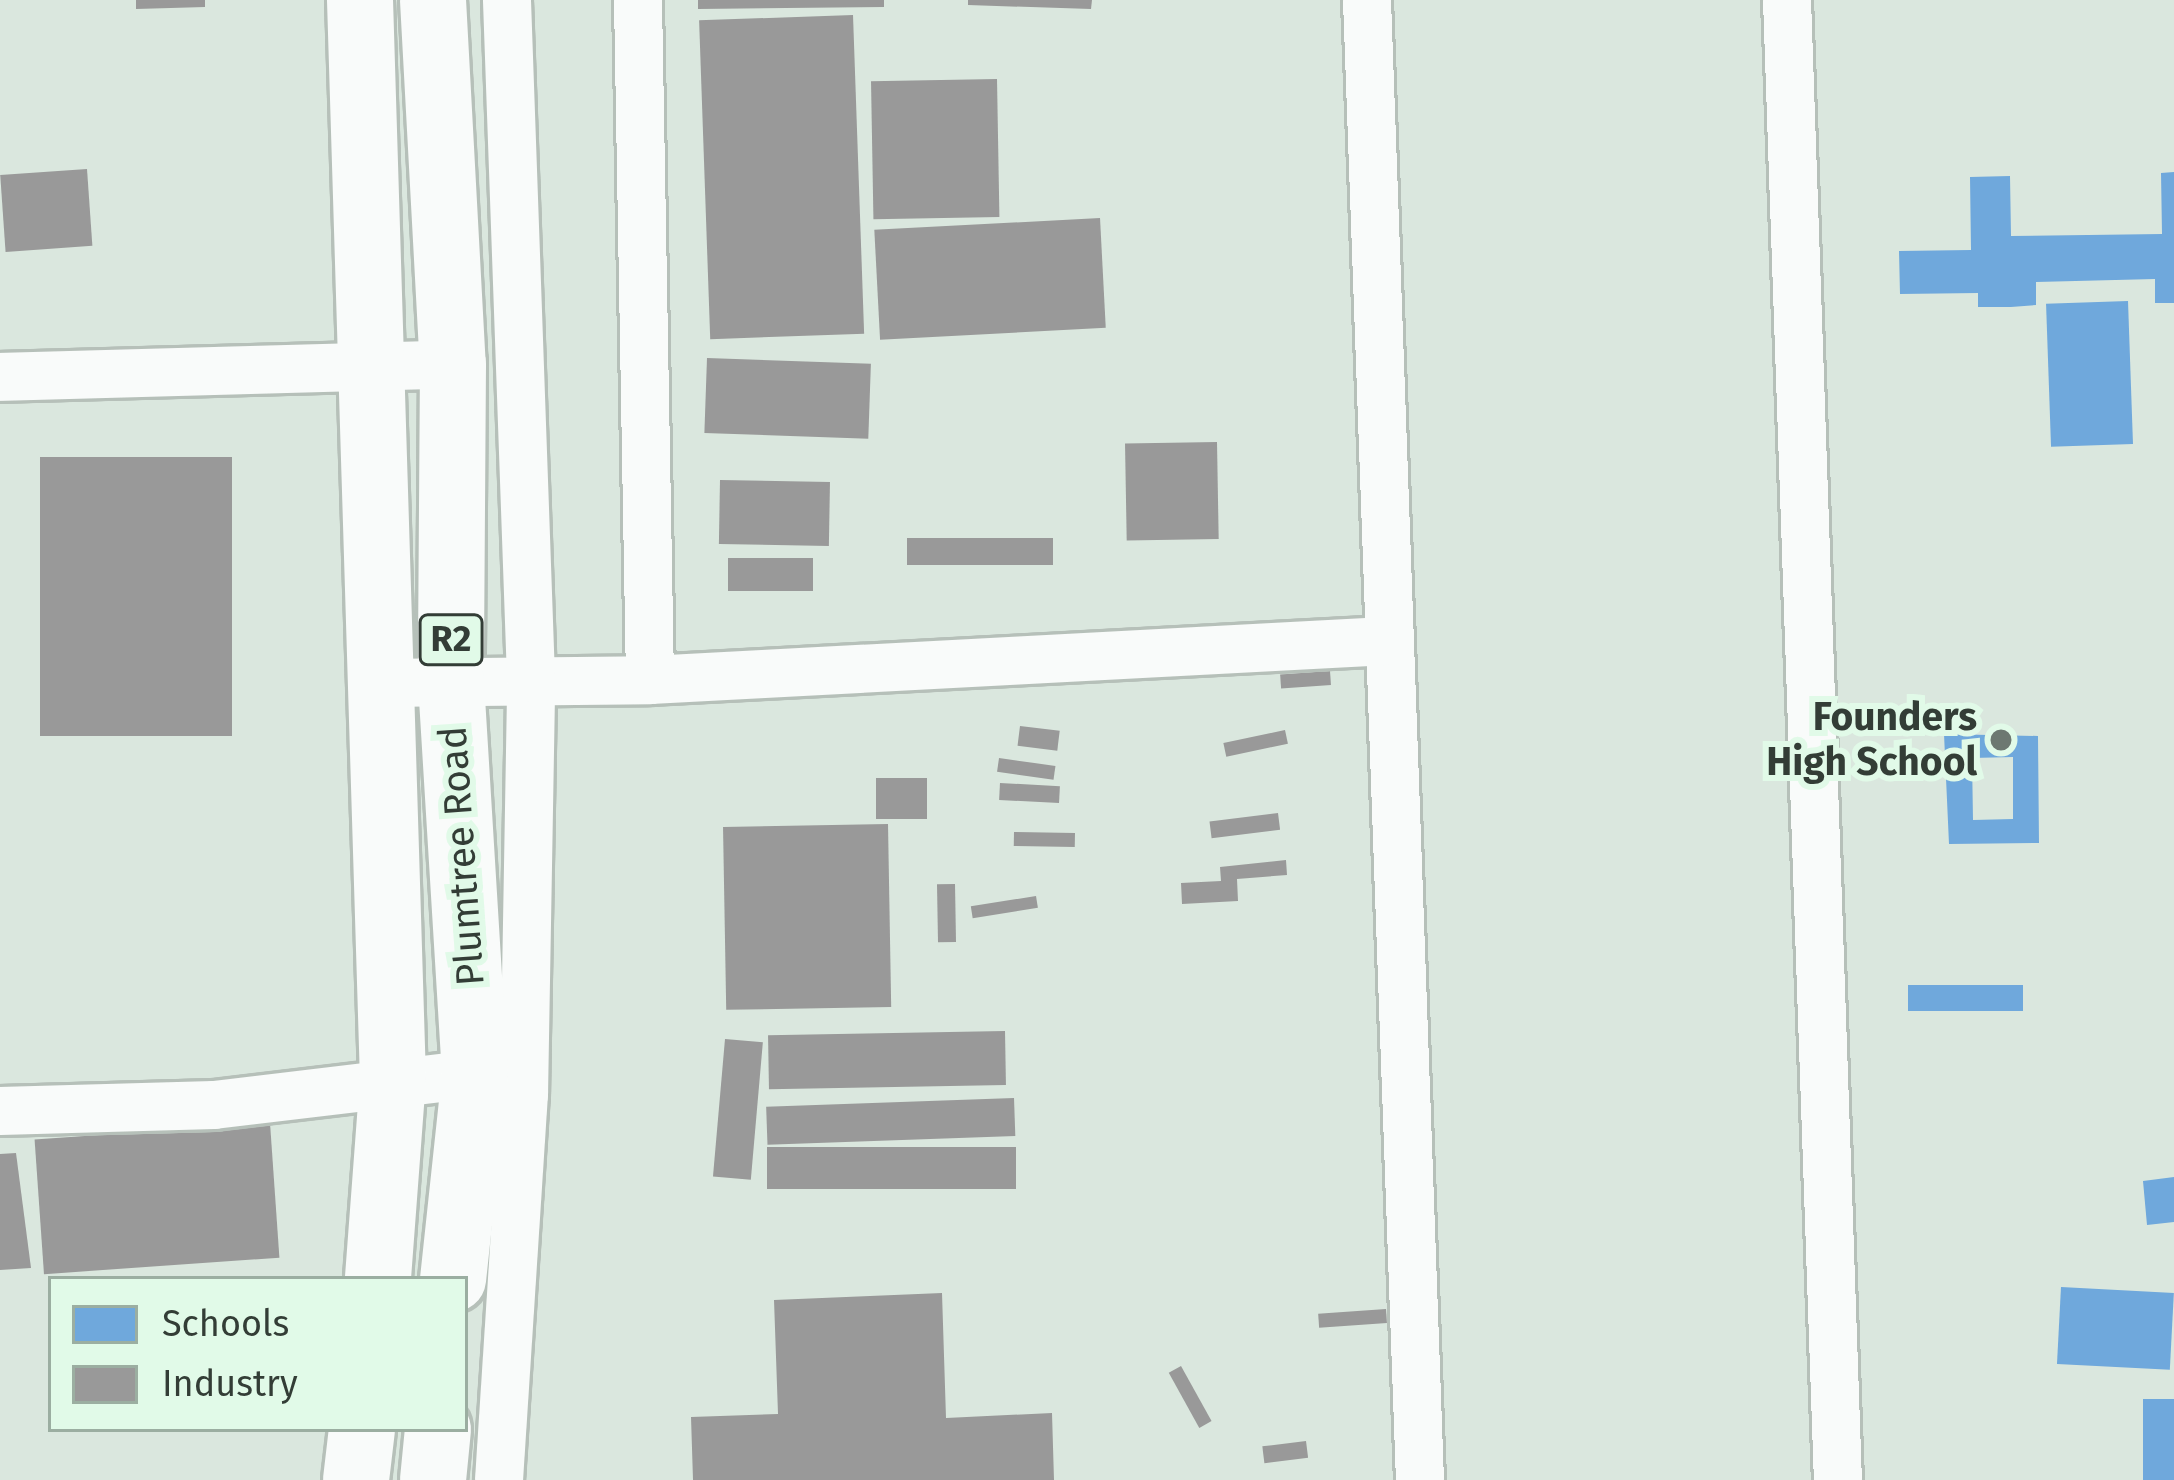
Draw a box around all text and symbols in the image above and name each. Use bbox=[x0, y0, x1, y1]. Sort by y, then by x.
road number: R2 bbox=[418, 610, 484, 670]
place label: Founders High School bbox=[1766, 695, 1977, 786]
street label: Plumtree Road bbox=[430, 724, 494, 988]
marker: Founders High School bbox=[1988, 727, 2014, 753]
legend bbox=[48, 1276, 468, 1432]
text: Schools bbox=[162, 1302, 289, 1346]
text: Industry bbox=[162, 1362, 298, 1406]

